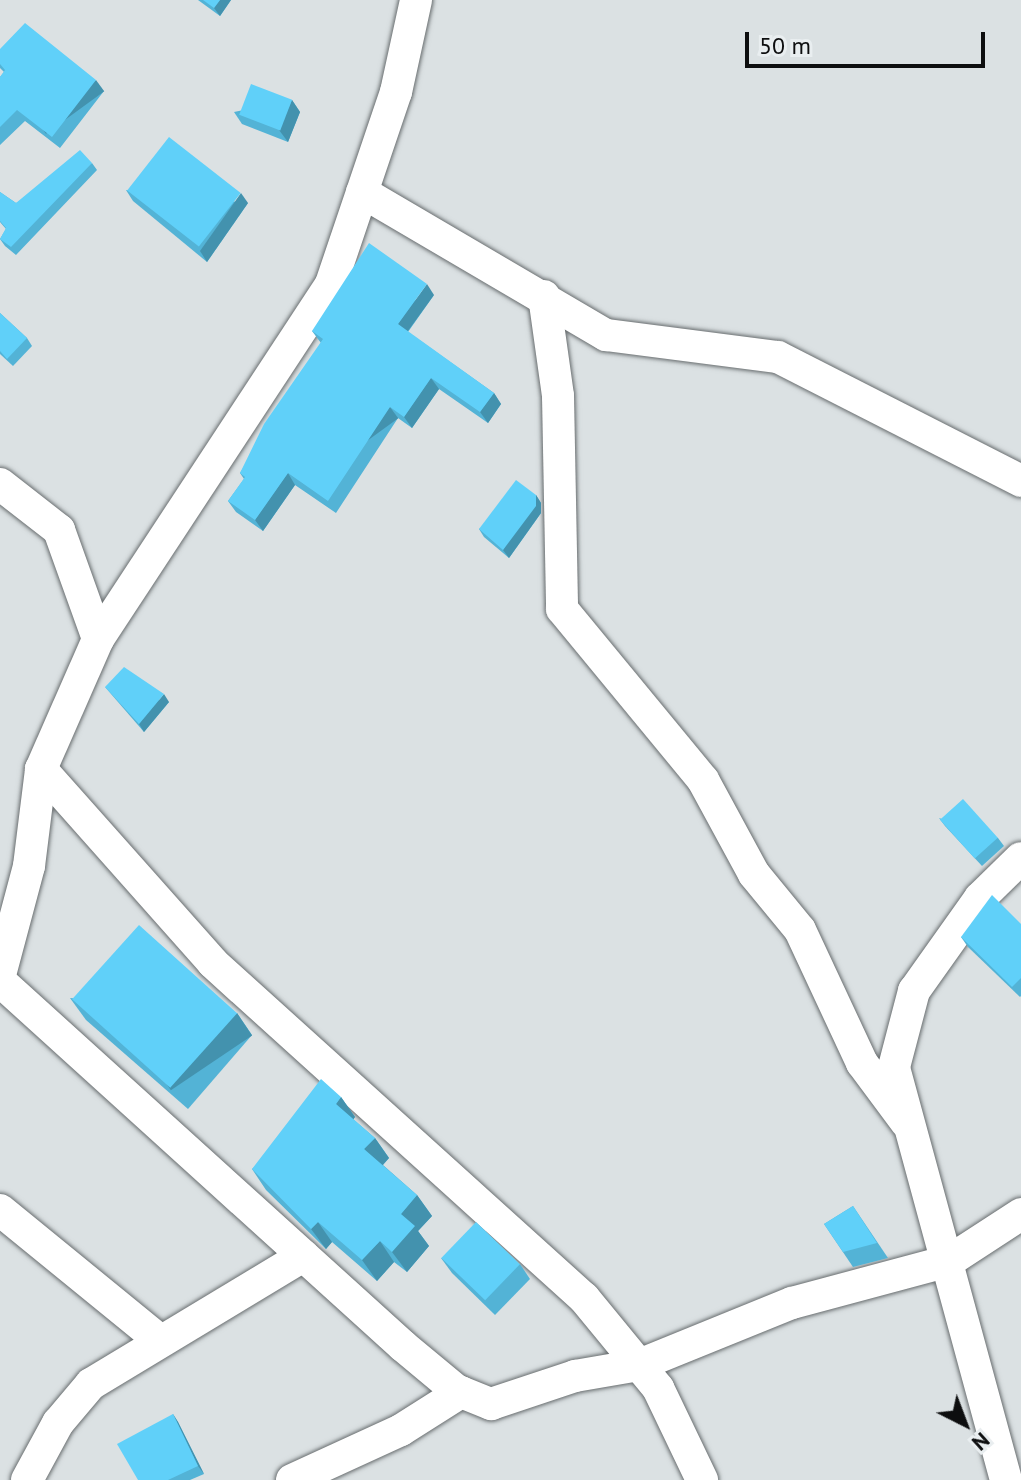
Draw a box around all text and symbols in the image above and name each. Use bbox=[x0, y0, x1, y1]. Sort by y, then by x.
scale bar bbox=[749, 16, 989, 66]
text: 50 m bbox=[759, 30, 811, 61]
north arrow bbox=[925, 1384, 1005, 1464]
text: N bbox=[966, 1427, 996, 1457]

